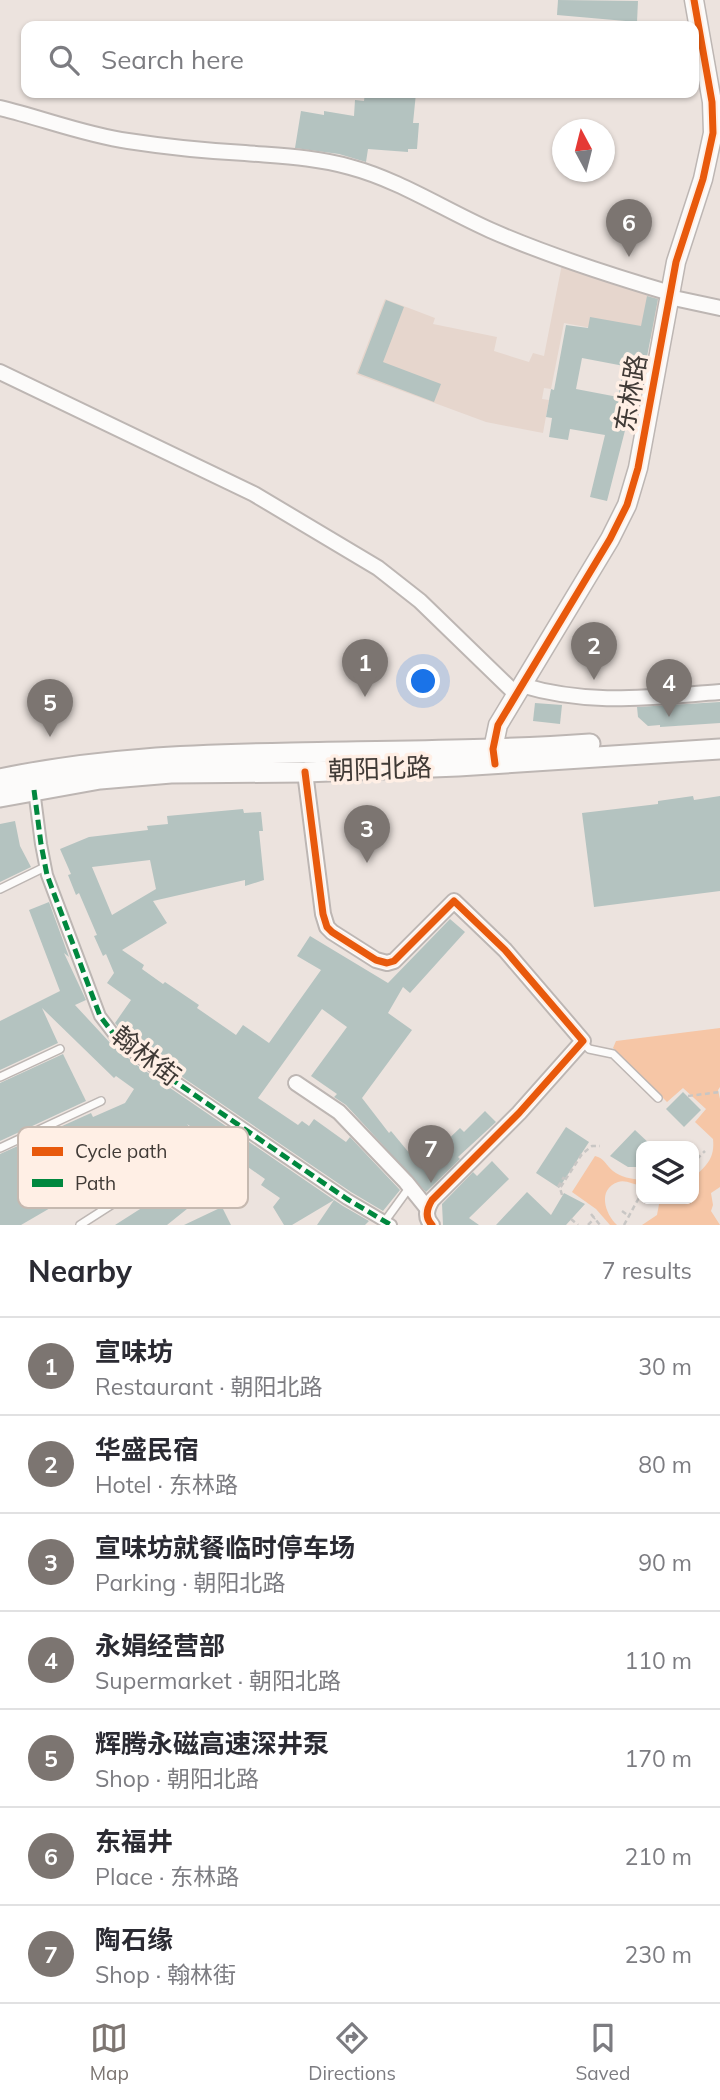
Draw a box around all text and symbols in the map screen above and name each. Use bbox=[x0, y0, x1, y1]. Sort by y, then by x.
search box bbox=[21, 21, 699, 98]
icon: search bbox=[45, 41, 83, 79]
text: Search here bbox=[101, 43, 244, 76]
north arrow bbox=[552, 119, 615, 182]
pin: 6 bbox=[606, 199, 652, 257]
street label: 东林路 bbox=[607, 352, 654, 434]
pin: 2 bbox=[571, 622, 617, 680]
pin: 1 bbox=[342, 639, 388, 697]
pin: 4 bbox=[646, 659, 692, 717]
your location bbox=[406, 664, 440, 698]
pin: 5 bbox=[27, 679, 73, 737]
street label: 朝阳北路 bbox=[327, 750, 433, 787]
pin: 3 bbox=[344, 805, 390, 863]
street label: 翰林街 bbox=[105, 1019, 187, 1093]
pin: 7 bbox=[408, 1125, 454, 1183]
legend bbox=[18, 1127, 248, 1208]
text: Cycle path bbox=[75, 1139, 167, 1163]
map controls bbox=[636, 1141, 699, 1204]
button: layers bbox=[636, 1141, 699, 1204]
text: Path bbox=[75, 1171, 116, 1195]
text: Nearby bbox=[28, 1252, 132, 1290]
text: 7 results bbox=[602, 1256, 692, 1285]
text: 宣味坊 bbox=[95, 1335, 173, 1368]
text: 1 bbox=[44, 1352, 58, 1381]
text: 30 m bbox=[638, 1352, 692, 1381]
text: Restaurant · 朝阳北路 bbox=[95, 1372, 322, 1401]
text: 华盛民宿 bbox=[95, 1433, 199, 1466]
text: 2 bbox=[44, 1450, 58, 1479]
text: 80 m bbox=[638, 1450, 692, 1479]
text: Hotel · 东林路 bbox=[95, 1470, 238, 1499]
text: 宣味坊就餐临时停车场 bbox=[95, 1531, 355, 1564]
text: 3 bbox=[44, 1548, 58, 1577]
text: 90 m bbox=[638, 1548, 692, 1577]
text: Parking · 朝阳北路 bbox=[95, 1568, 286, 1597]
text: 永娟经营部 bbox=[95, 1629, 225, 1662]
text: 4 bbox=[44, 1646, 58, 1675]
text: 110 m bbox=[624, 1646, 692, 1675]
text: Supermarket · 朝阳北路 bbox=[95, 1666, 341, 1695]
text: 辉腾永磁高速深井泵 bbox=[95, 1727, 329, 1760]
text: 5 bbox=[44, 1744, 58, 1773]
text: 170 m bbox=[624, 1744, 692, 1773]
text: Shop · 朝阳北路 bbox=[95, 1764, 259, 1793]
text: 东福井 bbox=[95, 1825, 173, 1858]
text: 6 bbox=[44, 1842, 58, 1871]
text: 210 m bbox=[624, 1842, 692, 1871]
text: Place · 东林路 bbox=[95, 1862, 239, 1891]
text: 陶石缘 bbox=[95, 1923, 173, 1956]
text: 7 bbox=[44, 1940, 58, 1969]
text: 230 m bbox=[624, 1940, 692, 1969]
text: Shop · 翰林街 bbox=[95, 1960, 236, 1989]
tab: Map bbox=[90, 2019, 129, 2085]
tab: Directions bbox=[308, 2019, 396, 2085]
tab: Saved bbox=[575, 2019, 630, 2085]

